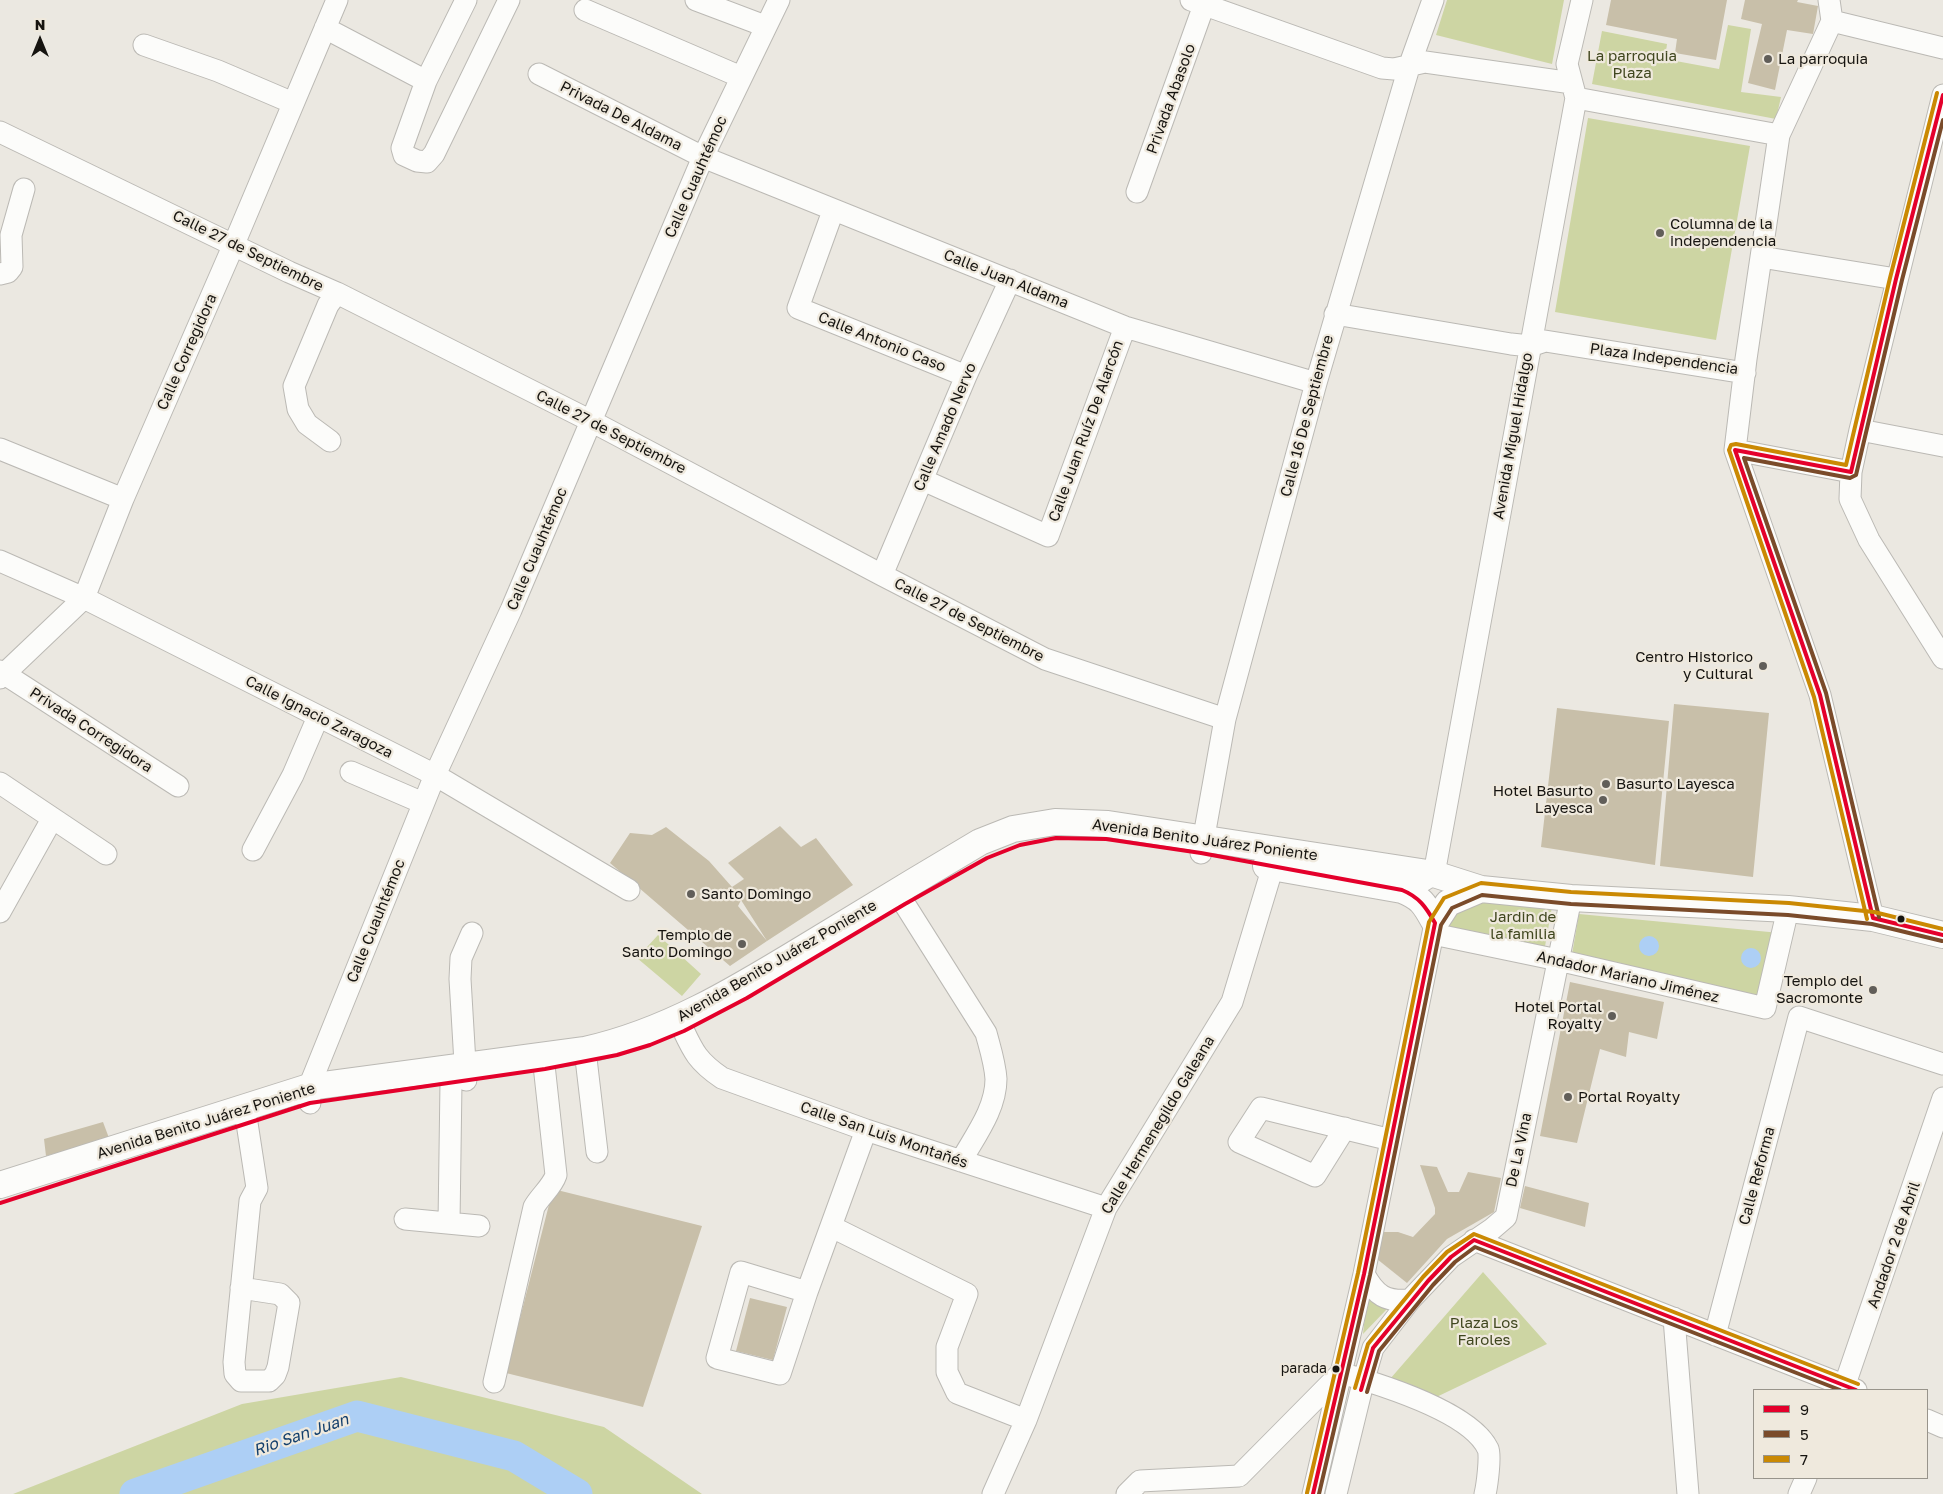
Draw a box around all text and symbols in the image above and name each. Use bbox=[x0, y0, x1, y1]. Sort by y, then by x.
north arrow bbox=[15, 15, 65, 65]
text: N bbox=[35, 16, 45, 33]
street label: Privada Abasolo bbox=[1143, 41, 1199, 157]
park label: La parroquia Plaza bbox=[1587, 47, 1677, 82]
place label: La parroquia bbox=[1778, 50, 1868, 68]
marker: La parroquia bbox=[1762, 53, 1774, 65]
street label: Privada De Aldama bbox=[557, 77, 685, 155]
street label: Calle Cuauhtémoc bbox=[661, 113, 731, 241]
street label: Calle 27 de Septiembre bbox=[170, 207, 326, 295]
place label: Columna de la independencia bbox=[1670, 215, 1776, 250]
marker: Columna de la independencia bbox=[1654, 227, 1666, 239]
street label: Calle Juan Aldama bbox=[941, 246, 1071, 312]
street label: Calle Corregidora bbox=[153, 291, 221, 413]
street label: Calle Antonio Caso bbox=[815, 308, 949, 376]
street label: Calle 16 De Septiembre bbox=[1277, 333, 1337, 499]
street label: Calle Juan Ruíz De Alarcón bbox=[1045, 338, 1127, 524]
street label: Plaza Independencia bbox=[1589, 340, 1739, 378]
street label: Avenida Miguel Hidalgo bbox=[1489, 351, 1537, 521]
street label: Calle Amado Nervo bbox=[910, 360, 980, 494]
street label: Calle 27 de Septiembre bbox=[533, 386, 689, 478]
street label: Calle Cuauhtémoc bbox=[503, 485, 571, 613]
street label: Calle 27 de Septiembre bbox=[891, 574, 1047, 666]
place label: Centro Historico y Cultural bbox=[1635, 648, 1753, 683]
marker: Centro Historico y Cultural bbox=[1757, 660, 1769, 672]
street label: Calle Ignacio Zaragoza bbox=[242, 672, 396, 762]
street label: Privada Corregidora bbox=[26, 684, 156, 776]
place label: Basurto Layesca bbox=[1616, 775, 1735, 793]
marker: Basurto Layesca bbox=[1600, 778, 1612, 790]
place label: Hotel Basurto Layesca bbox=[1493, 782, 1593, 817]
marker: Hotel Basurto Layesca bbox=[1597, 794, 1609, 806]
street label: Avenida Benito Juárez Poniente bbox=[1091, 815, 1319, 865]
street label: Calle Cuauhtémoc bbox=[343, 857, 409, 985]
place label: Santo Domingo bbox=[701, 885, 811, 903]
marker: Santo Domingo bbox=[685, 888, 697, 900]
street label: Avenida Benito Juárez Poniente bbox=[674, 896, 880, 1026]
park label: Jardin de la familia bbox=[1490, 908, 1556, 943]
unlabelled marker bbox=[1896, 914, 1906, 924]
place label: Templo de Santo Domingo bbox=[622, 926, 732, 961]
marker: Templo de Santo Domingo bbox=[736, 938, 748, 950]
street label: Andador Mariano Jiménez bbox=[1535, 947, 1721, 1007]
place label: Templo del Sacromonte bbox=[1776, 972, 1863, 1007]
marker: Templo del Sacromonte bbox=[1867, 984, 1879, 996]
place label: Hotel Portal Royalty bbox=[1514, 998, 1602, 1033]
marker: Hotel Portal Royalty bbox=[1606, 1010, 1618, 1022]
street label: Calle Hermenegildo Galeana bbox=[1098, 1033, 1218, 1217]
street label: Avenida Benito Juárez Poniente bbox=[95, 1079, 317, 1163]
place label: Portal Royalty bbox=[1578, 1088, 1680, 1106]
marker: Portal Royalty bbox=[1562, 1091, 1574, 1103]
street label: Calle San Luis Montañés bbox=[798, 1098, 970, 1172]
street label: De La Vina bbox=[1502, 1111, 1536, 1189]
street label: Calle Reforma bbox=[1735, 1125, 1779, 1227]
street label: Andador 2 de Abril bbox=[1864, 1179, 1924, 1311]
park label: Plaza Los Faroles bbox=[1450, 1314, 1518, 1349]
place label: parada bbox=[1281, 1361, 1327, 1377]
marker: parada bbox=[1331, 1364, 1341, 1374]
legend bbox=[1753, 1389, 1928, 1479]
text: 9 bbox=[1800, 1400, 1809, 1418]
water label: Rio San Juan bbox=[251, 1410, 351, 1460]
text: 5 bbox=[1800, 1425, 1809, 1443]
text: 7 bbox=[1800, 1450, 1808, 1468]

